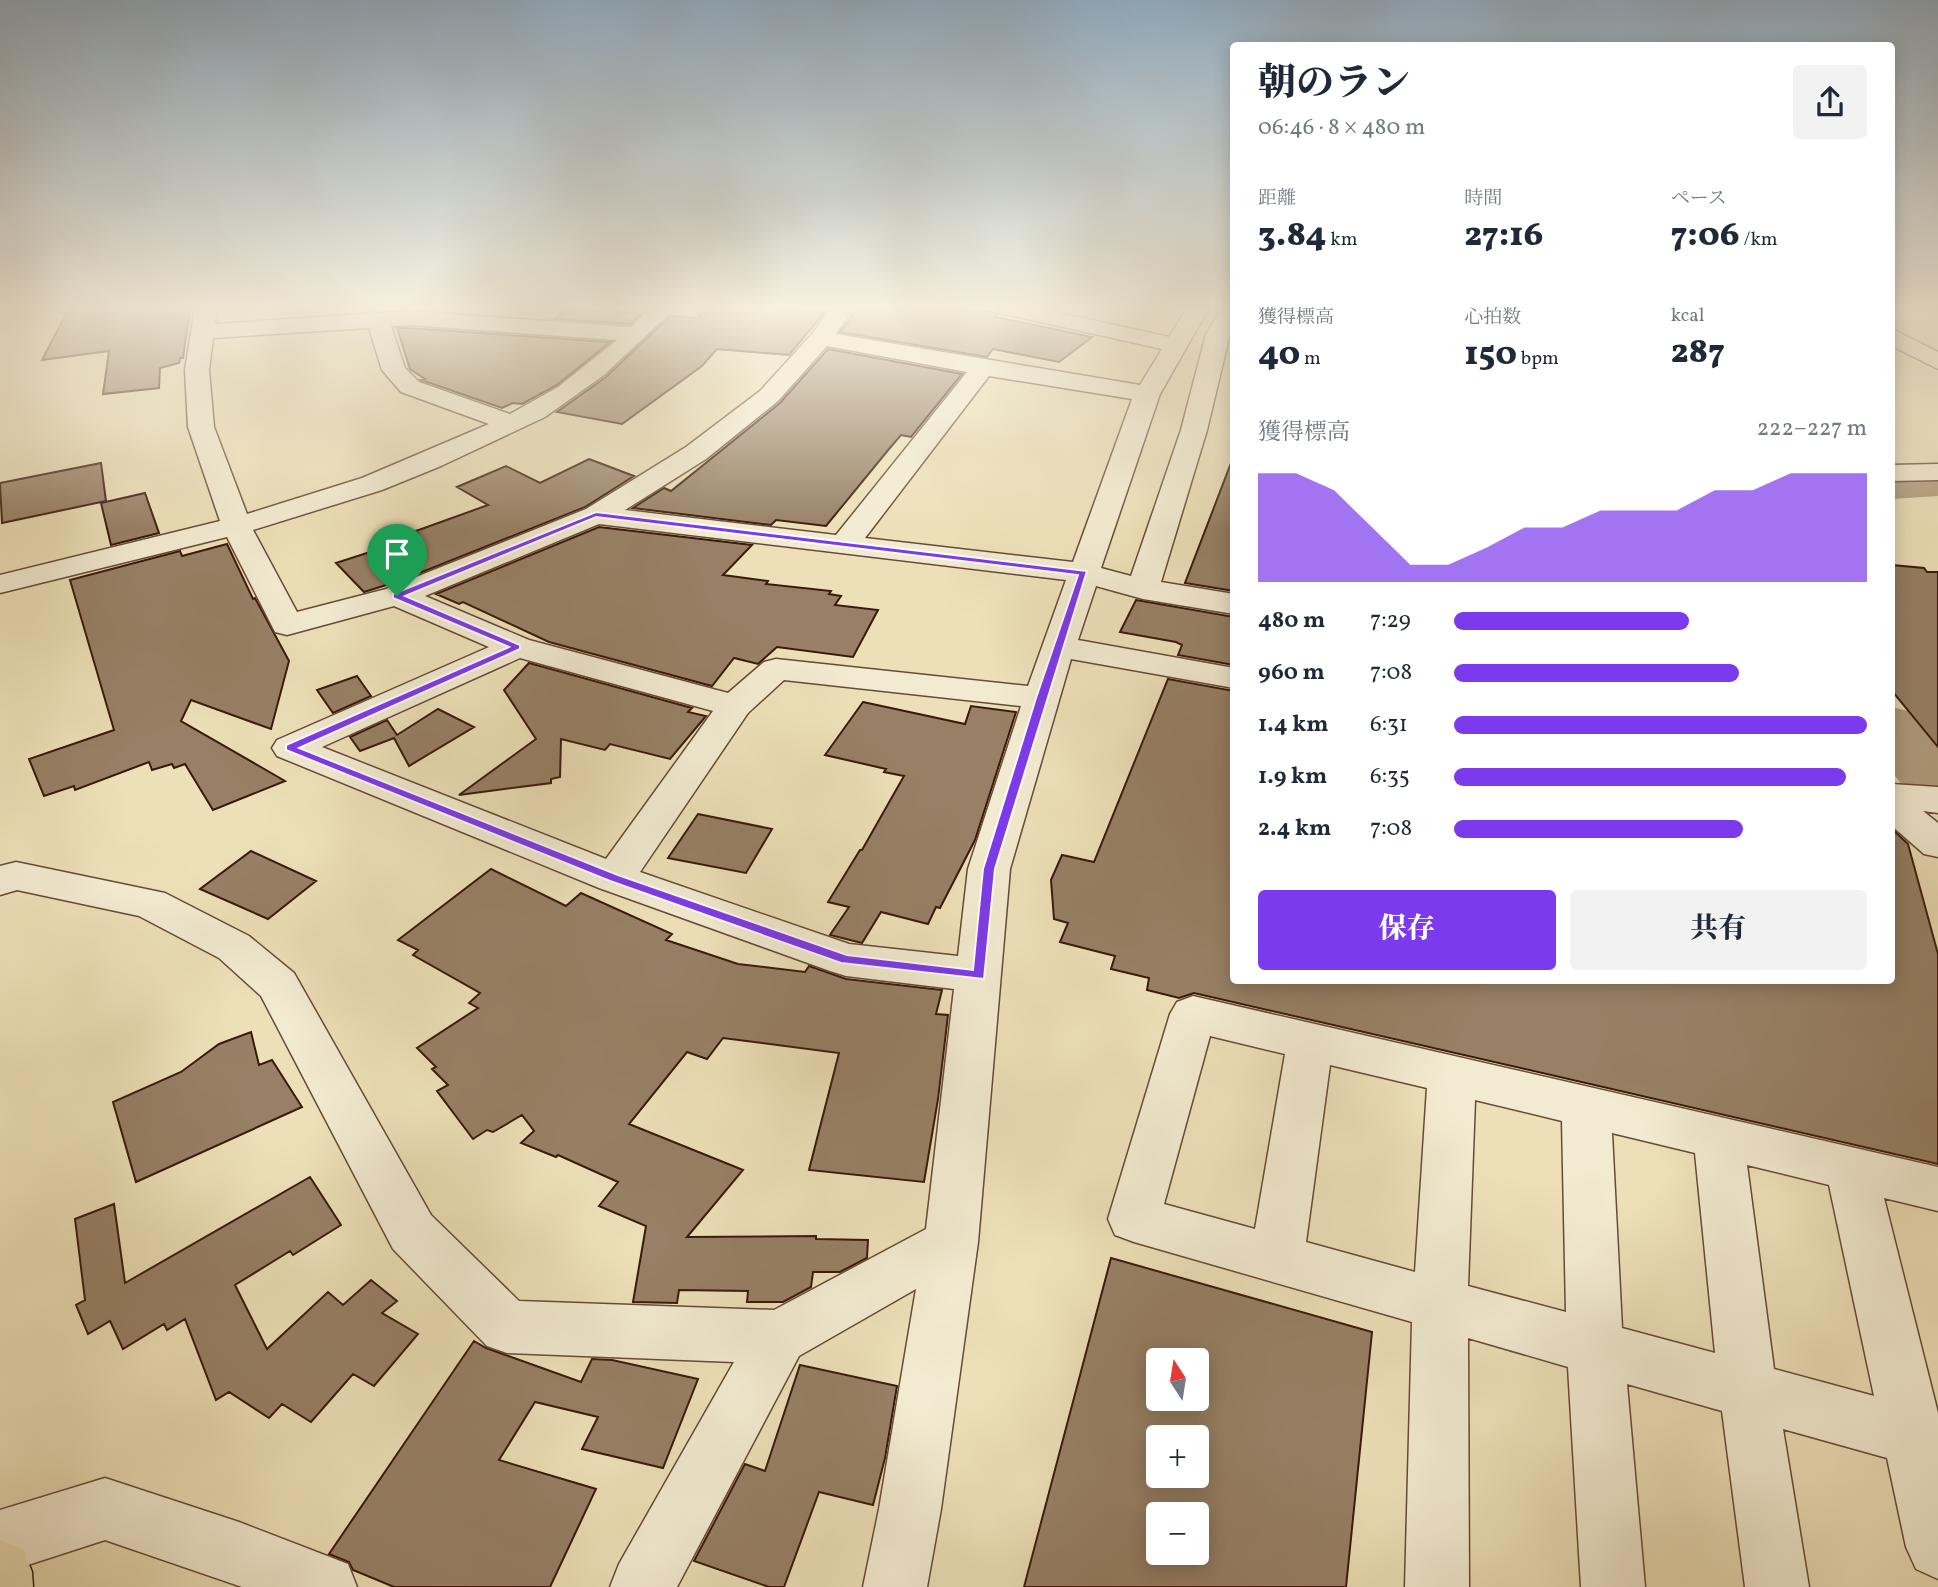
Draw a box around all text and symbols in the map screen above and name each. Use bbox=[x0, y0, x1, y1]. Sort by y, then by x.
text: 朝のラン bbox=[1258, 59, 1410, 112]
button: share bbox=[1793, 65, 1867, 139]
text: 06:46 · 8 × 480 m bbox=[1258, 112, 1425, 144]
text: 距離 bbox=[1258, 186, 1296, 212]
text: 時間 bbox=[1464, 186, 1502, 212]
text: ペース bbox=[1671, 186, 1727, 212]
text: 3.84 bbox=[1258, 212, 1327, 260]
text: 27:16 bbox=[1464, 212, 1543, 260]
text: 7:06 bbox=[1671, 212, 1740, 260]
text: km bbox=[1327, 227, 1358, 253]
text: /km bbox=[1740, 227, 1778, 253]
text: kcal bbox=[1671, 303, 1704, 329]
text: 獲得標高 bbox=[1258, 305, 1334, 331]
text: 心拍数 bbox=[1464, 305, 1521, 331]
text: 287 bbox=[1671, 329, 1725, 377]
text: 40 bbox=[1258, 331, 1300, 379]
text: 150 bbox=[1464, 331, 1517, 379]
text: m bbox=[1300, 346, 1321, 372]
text: bpm bbox=[1517, 346, 1559, 372]
text: 222–227 m bbox=[1757, 413, 1867, 445]
text: 獲得標高 bbox=[1258, 417, 1350, 449]
pin bbox=[367, 524, 427, 596]
icon: arrive bbox=[378, 535, 416, 573]
text: 480 m bbox=[1258, 605, 1325, 637]
text: 7:29 bbox=[1370, 605, 1411, 637]
text: 960 m bbox=[1258, 657, 1325, 689]
text: 7:08 bbox=[1370, 657, 1412, 689]
text: 1.4 km bbox=[1258, 709, 1329, 741]
text: 6:31 bbox=[1370, 709, 1408, 741]
text: 1.9 km bbox=[1258, 761, 1327, 793]
text: 6:35 bbox=[1370, 761, 1410, 793]
text: 2.4 km bbox=[1258, 813, 1331, 845]
text: 7:08 bbox=[1370, 813, 1412, 845]
button: 保存 bbox=[1258, 890, 1556, 970]
button: 共有 bbox=[1570, 890, 1867, 970]
north arrow bbox=[1146, 1348, 1209, 1410]
map controls bbox=[1146, 1348, 1209, 1565]
button: + bbox=[1146, 1425, 1209, 1488]
button: − bbox=[1146, 1502, 1209, 1565]

